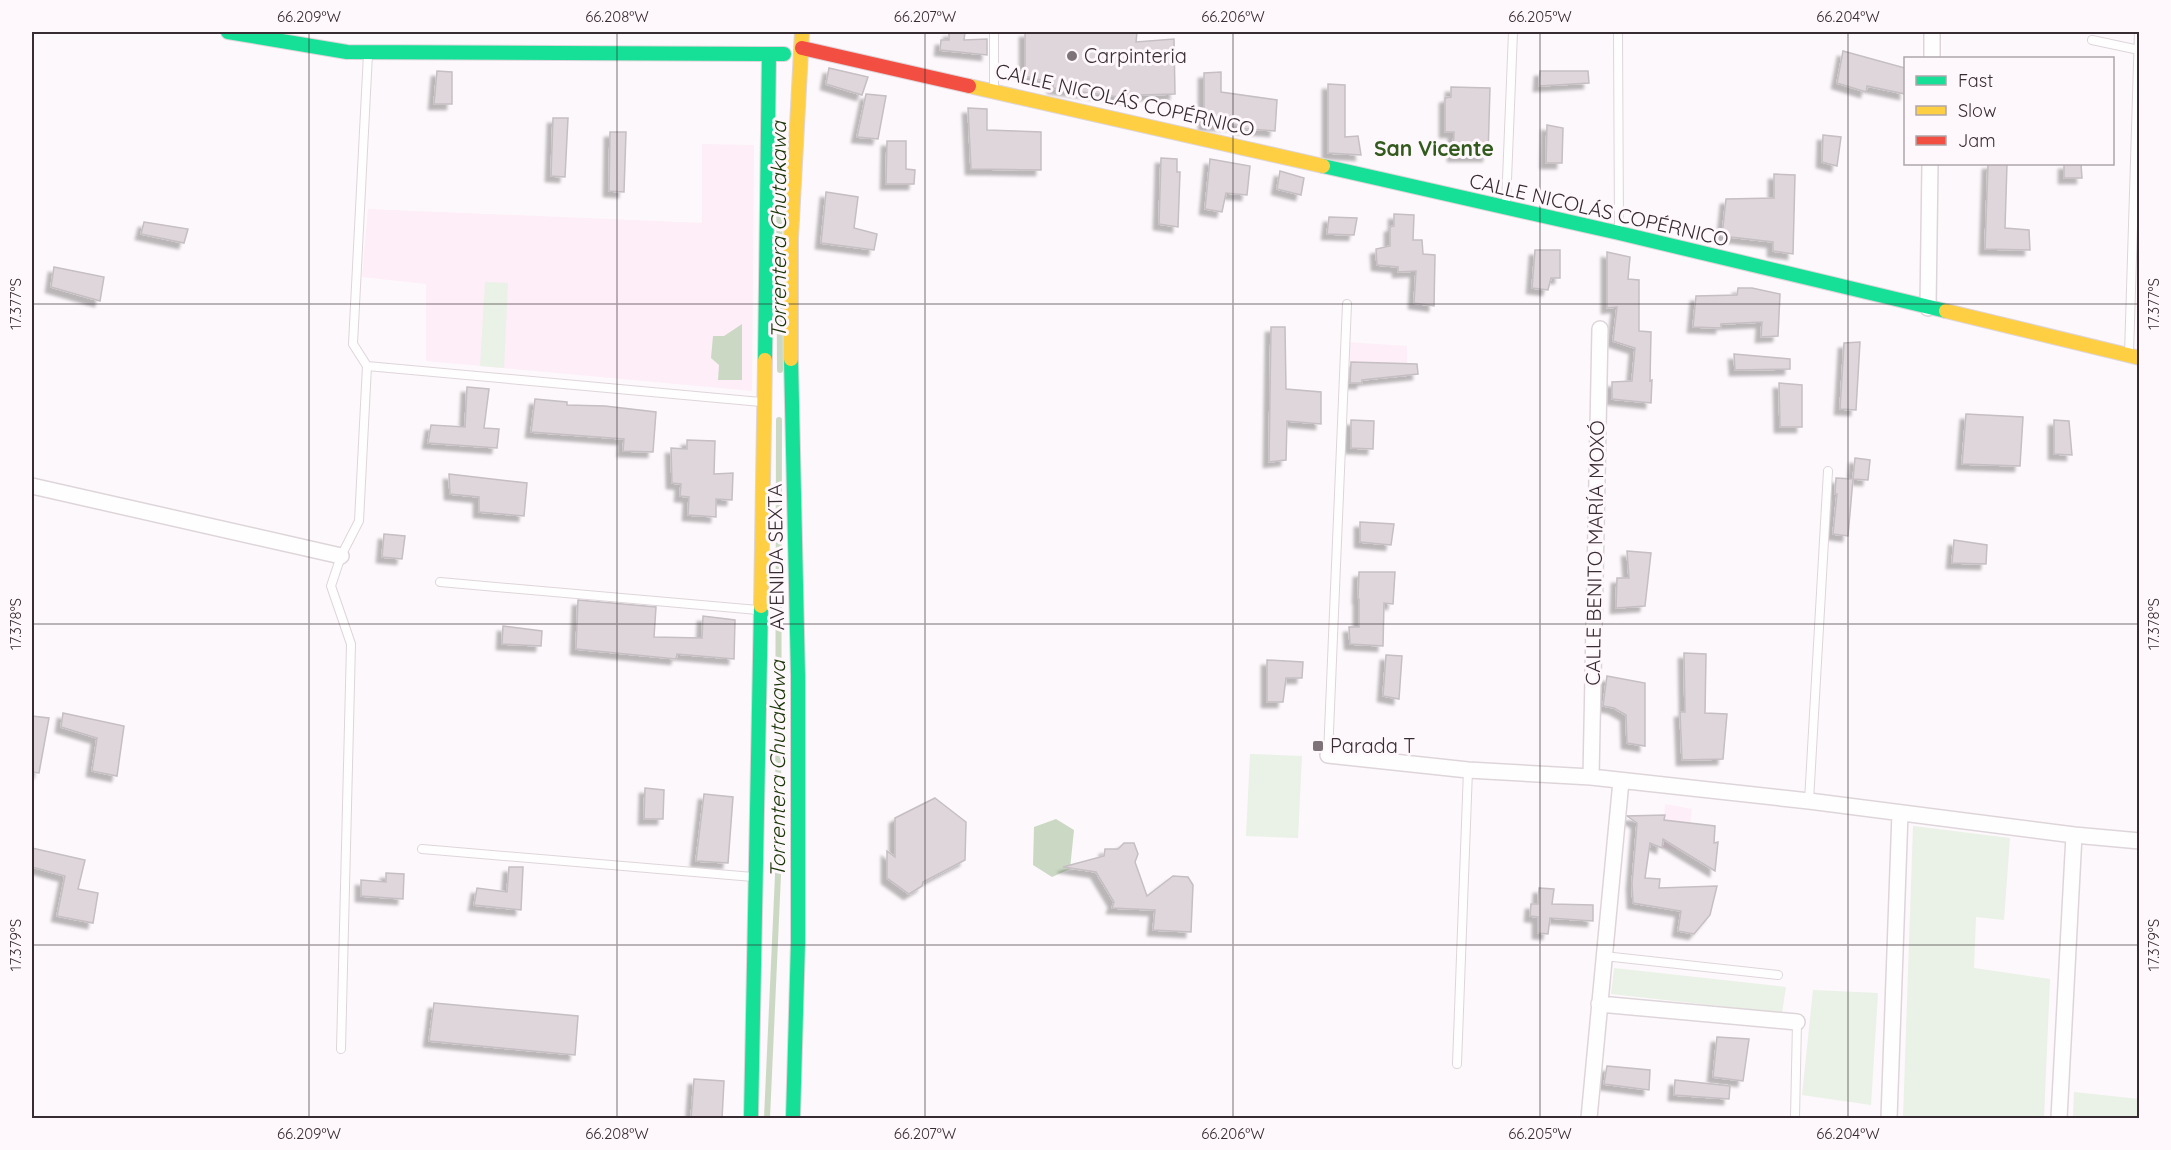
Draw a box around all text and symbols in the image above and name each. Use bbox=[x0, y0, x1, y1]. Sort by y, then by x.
text: 66.209°W bbox=[277, 7, 341, 26]
text: 66.208°W bbox=[585, 7, 649, 26]
text: 66.207°W bbox=[894, 7, 957, 26]
text: 66.206°W bbox=[1201, 7, 1265, 26]
text: 66.205°W bbox=[1508, 7, 1572, 26]
text: 66.204°W bbox=[1816, 7, 1880, 26]
place label: Carpinteria bbox=[1084, 43, 1187, 68]
marker: Carpinteria bbox=[1065, 49, 1079, 63]
street label: CALLE NICOLÁS COPÉRNICO bbox=[993, 57, 1257, 142]
legend bbox=[1904, 57, 2114, 165]
text: Fast bbox=[1958, 69, 1993, 92]
text: Slow bbox=[1958, 99, 1996, 122]
water label: Torrentera Chutakawa bbox=[765, 120, 791, 339]
text: Jam bbox=[1958, 129, 1996, 152]
district label: San Vicente bbox=[1374, 135, 1494, 161]
street label: CALLE NICOLÁS COPÉRNICO bbox=[1467, 167, 1731, 252]
text: 17.377°S bbox=[6, 278, 25, 330]
text: 17.377°S bbox=[2144, 278, 2163, 330]
street label: CALLE BENITO MARÍA MOXÓ bbox=[1580, 420, 1609, 686]
street label: AVENIDA SEXTA bbox=[762, 483, 789, 631]
text: 17.378°S bbox=[6, 598, 25, 650]
text: 17.378°S bbox=[2144, 598, 2163, 650]
water label: Torrentera Chutakawa bbox=[764, 659, 790, 878]
place label: Parada T bbox=[1330, 733, 1415, 758]
marker: Parada T bbox=[1311, 739, 1325, 753]
text: 17.379°S bbox=[6, 919, 25, 971]
text: 17.379°S bbox=[2144, 919, 2163, 971]
text: 66.209°W bbox=[277, 1124, 341, 1143]
text: 66.208°W bbox=[585, 1124, 649, 1143]
text: 66.207°W bbox=[894, 1124, 957, 1143]
text: 66.206°W bbox=[1201, 1124, 1265, 1143]
text: 66.205°W bbox=[1508, 1124, 1572, 1143]
text: 66.204°W bbox=[1816, 1124, 1880, 1143]

